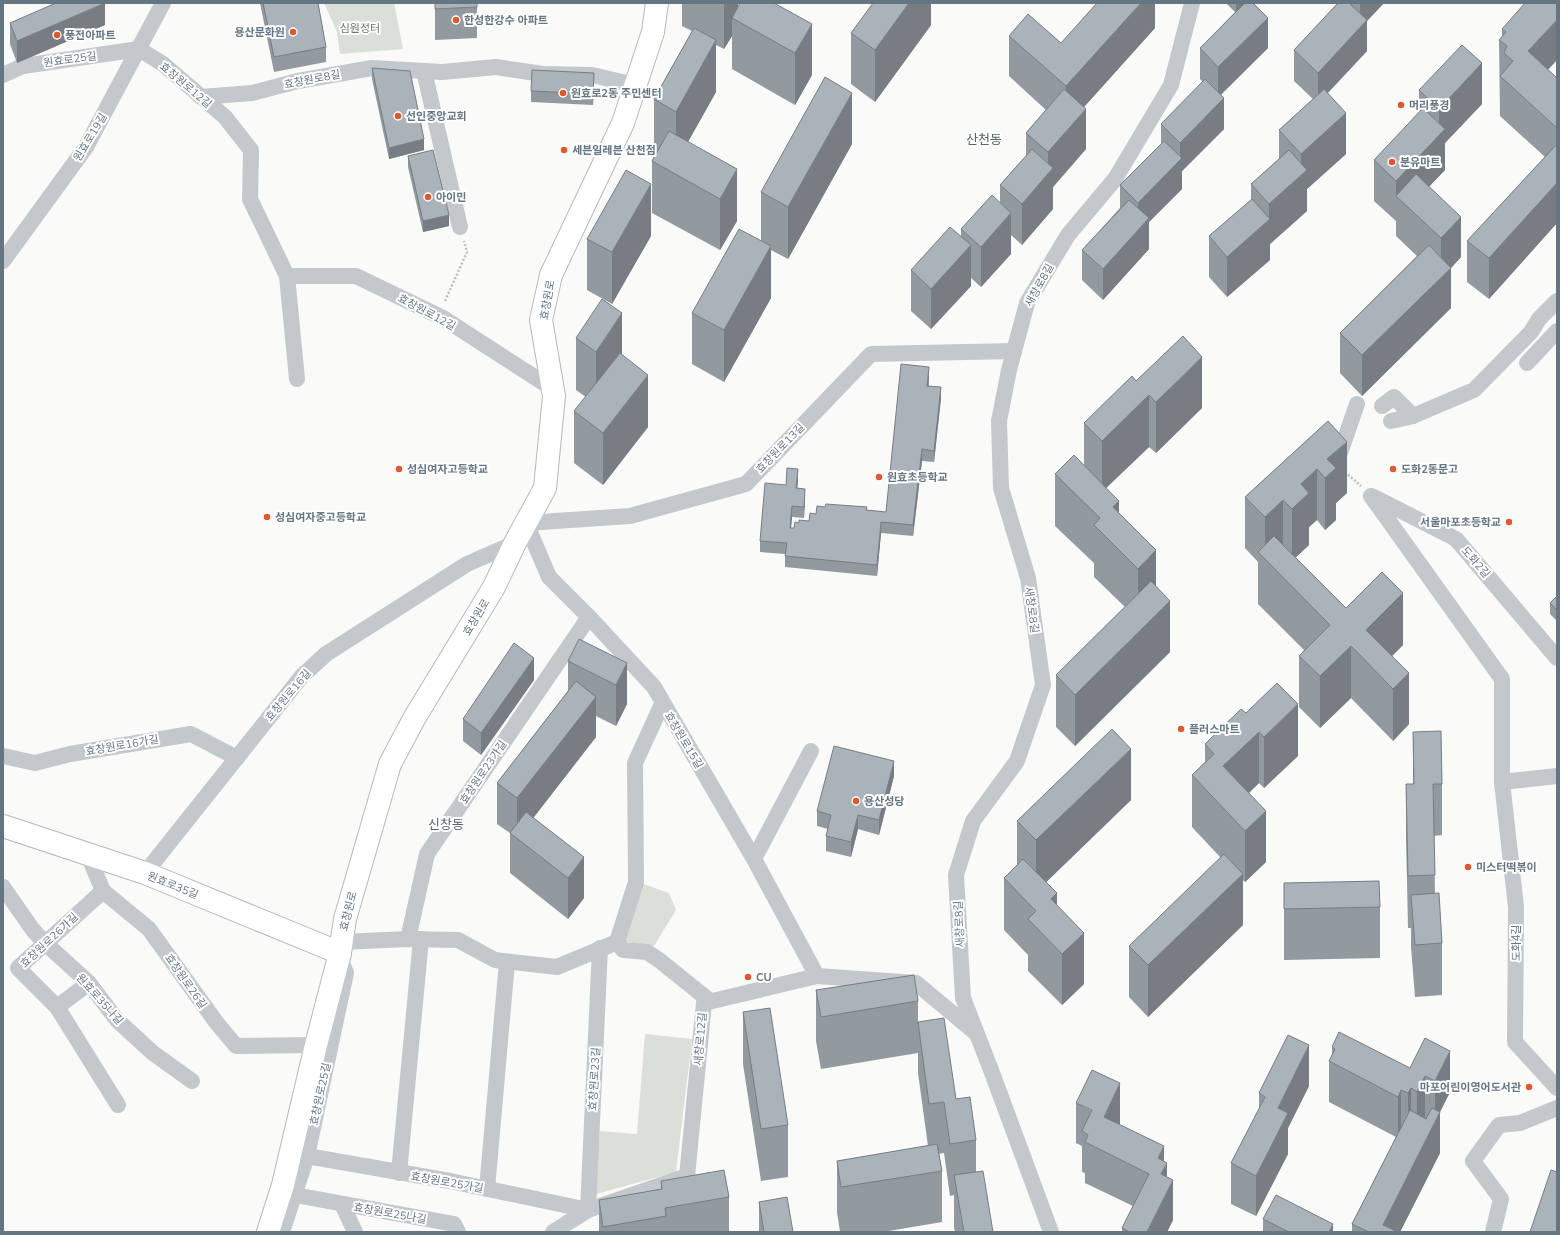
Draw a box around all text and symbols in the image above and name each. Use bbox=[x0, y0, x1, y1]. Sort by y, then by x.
place label: 한성한강수 아파트 bbox=[464, 13, 548, 28]
marker: 한성한강수 아파트 bbox=[451, 15, 461, 25]
park label: 심원정터 bbox=[340, 21, 380, 36]
place label: 용산문화원 bbox=[234, 25, 285, 40]
marker: 용산문화원 bbox=[288, 27, 298, 37]
place label: 풍전아파트 bbox=[65, 28, 116, 43]
marker: 풍전아파트 bbox=[52, 30, 62, 40]
street label: 원효로25길 bbox=[42, 48, 98, 71]
street label: 효창원로12길 bbox=[156, 59, 215, 112]
street label: 효창원로8길 bbox=[283, 67, 342, 92]
place label: 원효로2동 주민센터 bbox=[571, 86, 662, 101]
marker: 원효로2동 주민센터 bbox=[558, 88, 568, 98]
place label: 머리풍경 bbox=[1409, 98, 1449, 113]
marker: 머리풍경 bbox=[1396, 100, 1406, 110]
place label: 선인중앙교회 bbox=[406, 109, 467, 124]
street label: 원효로19길 bbox=[70, 110, 111, 164]
marker: 선인중앙교회 bbox=[393, 111, 403, 121]
district label: 산천동 bbox=[966, 131, 1002, 149]
place label: 세븐일레븐 산천점 bbox=[572, 143, 656, 158]
marker: 세븐일레븐 산천점 bbox=[559, 145, 569, 155]
place label: 분유마트 bbox=[1400, 155, 1440, 170]
marker: 분유마트 bbox=[1387, 157, 1397, 167]
place label: 아이민 bbox=[436, 190, 466, 205]
marker: 아이민 bbox=[423, 192, 433, 202]
street label: 새창로8길 bbox=[1021, 261, 1057, 309]
street label: 효창원로 bbox=[537, 279, 558, 321]
street label: 효창원로12길 bbox=[395, 291, 458, 334]
street label: 효창원로13길 bbox=[753, 420, 808, 477]
place label: 성심여자고등학교 bbox=[407, 462, 488, 477]
place label: 도화2동문고 bbox=[1401, 462, 1458, 477]
marker: 성심여자고등학교 bbox=[394, 464, 404, 474]
marker: 도화2동문고 bbox=[1388, 464, 1398, 474]
place label: 원효초등학교 bbox=[887, 470, 948, 485]
marker: 원효초등학교 bbox=[874, 472, 884, 482]
place label: 성심여자중고등학교 bbox=[275, 510, 366, 525]
marker: 성심여자중고등학교 bbox=[262, 512, 272, 522]
place label: 서울마포초등학교 bbox=[1420, 515, 1501, 530]
marker: 서울마포초등학교 bbox=[1504, 517, 1514, 527]
street label: 도화2길 bbox=[1458, 543, 1493, 581]
street label: 새창로8길 bbox=[1021, 586, 1042, 634]
street label: 효창원로 bbox=[460, 596, 493, 638]
street label: 효창원로16길 bbox=[262, 666, 315, 725]
street label: 효창원로15길 bbox=[661, 709, 706, 771]
place label: 플러스마트 bbox=[1189, 722, 1240, 737]
marker: 플러스마트 bbox=[1176, 724, 1186, 734]
street label: 효창원로16가길 bbox=[84, 732, 160, 759]
street label: 효창원로23가길 bbox=[457, 737, 510, 807]
place label: 용산성당 bbox=[864, 794, 904, 809]
marker: 용산성당 bbox=[851, 796, 861, 806]
district label: 신창동 bbox=[428, 816, 464, 834]
place label: 미스터떡볶이 bbox=[1476, 860, 1537, 875]
marker: 미스터떡볶이 bbox=[1463, 862, 1473, 872]
street label: 원효로35길 bbox=[145, 868, 201, 902]
street label: 효창원로 bbox=[336, 890, 361, 933]
street label: 새창로8길 bbox=[951, 900, 968, 948]
street label: 효창원로26가길 bbox=[17, 910, 81, 971]
street label: 도화4길 bbox=[1509, 925, 1524, 961]
street label: 효창원로26길 bbox=[161, 951, 210, 1012]
place label: CU bbox=[756, 970, 772, 985]
street label: 원효로35나길 bbox=[73, 971, 127, 1028]
marker: CU bbox=[743, 972, 753, 982]
street label: 새창로12길 bbox=[691, 1012, 710, 1066]
street label: 효창원로23길 bbox=[585, 1047, 604, 1111]
street label: 효창원로25길 bbox=[307, 1061, 334, 1127]
place label: 마포어린이영어도서관 bbox=[1420, 1080, 1521, 1095]
marker: 마포어린이영어도서관 bbox=[1524, 1082, 1534, 1092]
street label: 효창원로25가길 bbox=[409, 1169, 485, 1196]
street label: 효창원로25나길 bbox=[352, 1200, 428, 1227]

